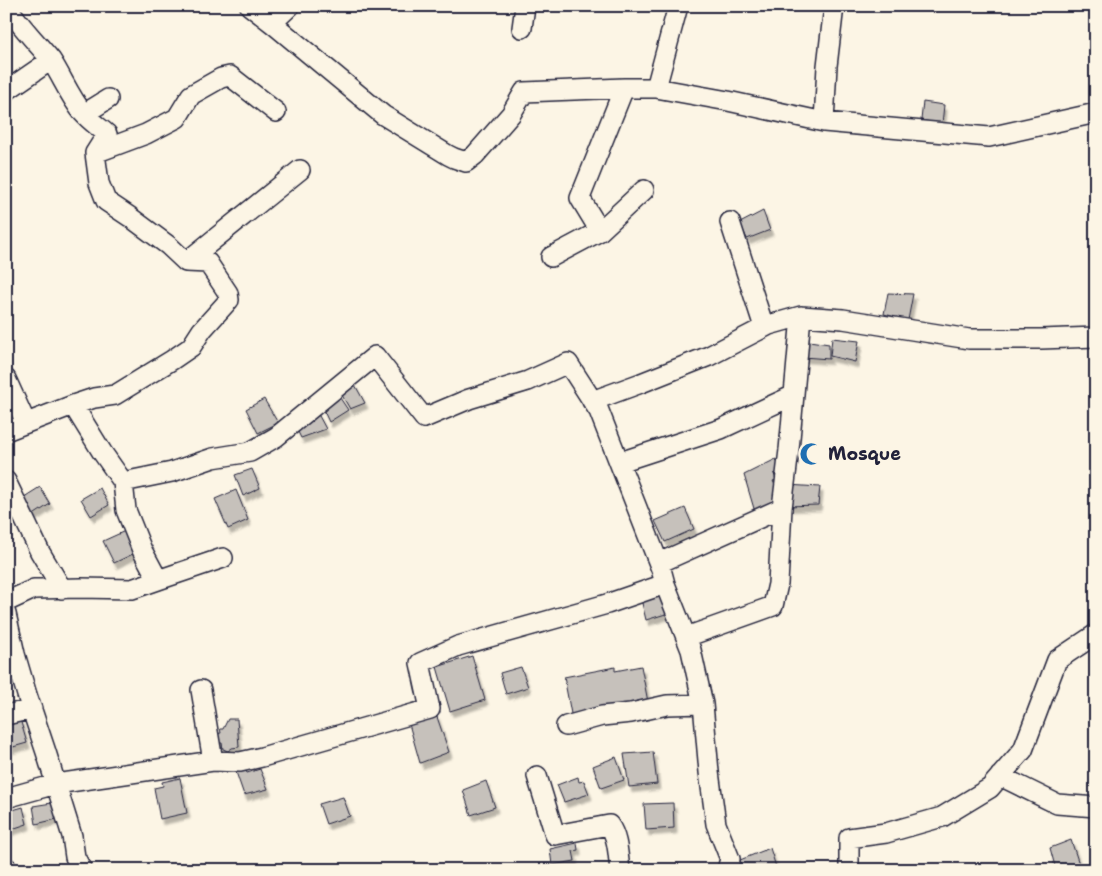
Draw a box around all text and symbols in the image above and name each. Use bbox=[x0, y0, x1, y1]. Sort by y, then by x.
mosque icon: Mosque bbox=[798, 441, 824, 467]
place label: Mosque bbox=[828, 442, 901, 466]

